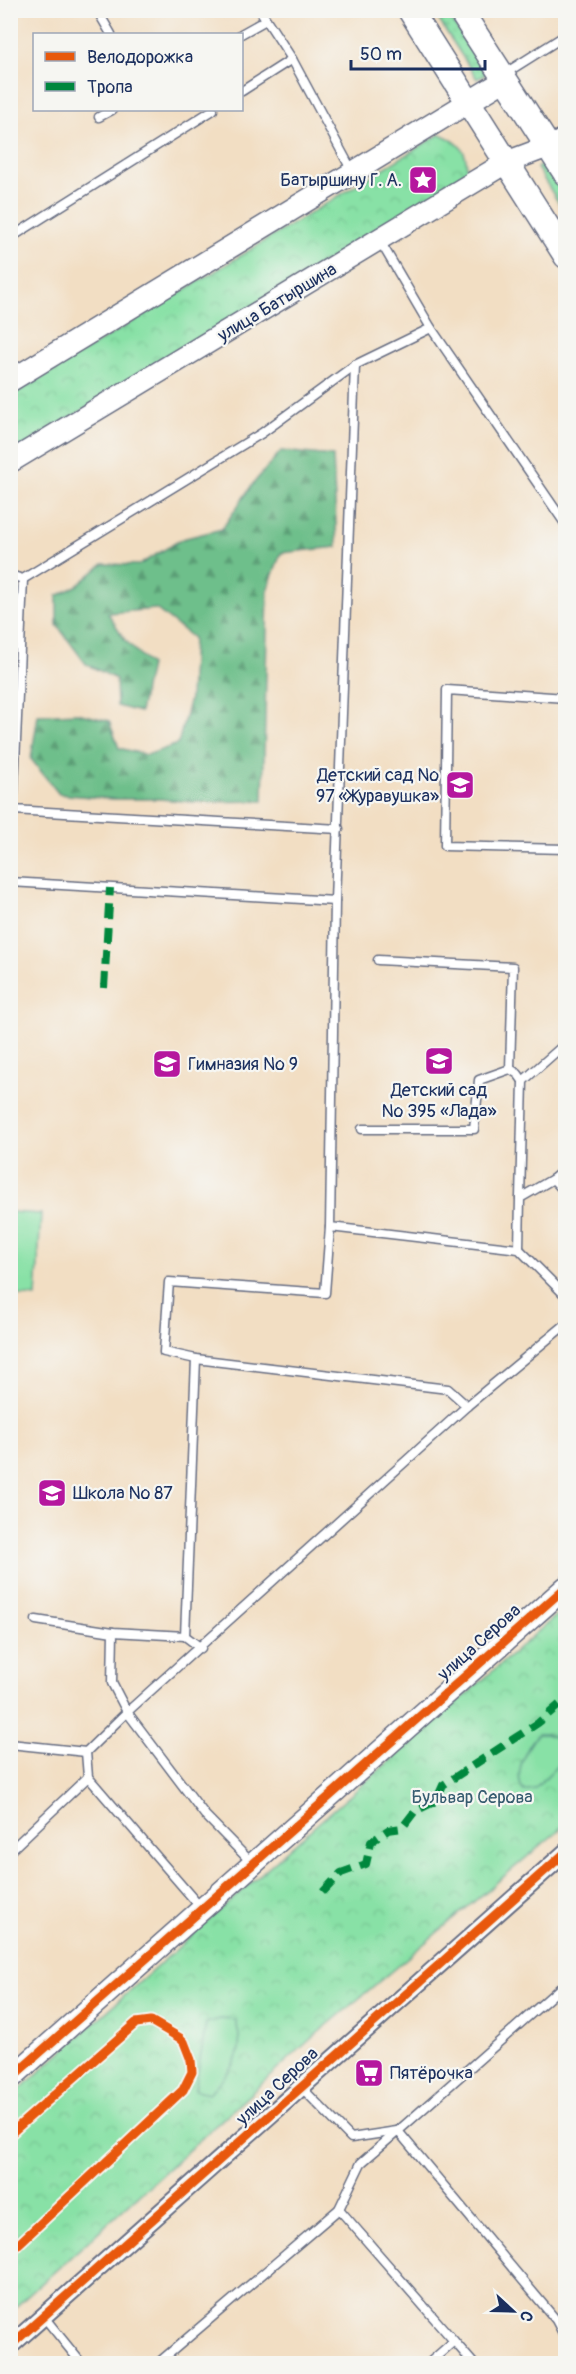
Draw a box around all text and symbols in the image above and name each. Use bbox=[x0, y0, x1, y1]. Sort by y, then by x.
legend bbox=[33, 33, 243, 111]
scale bar bbox=[351, 33, 484, 71]
text: 50 m bbox=[360, 43, 402, 66]
text: Велодорожка bbox=[87, 46, 193, 69]
text: Тропа bbox=[87, 76, 133, 99]
place icon: Батыршину Г. А. bbox=[407, 164, 439, 196]
place label: Батыршину Г. А. bbox=[280, 169, 402, 192]
street label: улица Батыршина bbox=[213, 258, 341, 348]
place label: Детский сад № 97 «Журавушка» bbox=[316, 764, 439, 808]
school or university icon: Детский сад № 97 «Журавушка» bbox=[444, 769, 476, 801]
school or university icon: Детский сад № 395 «Лада» bbox=[423, 1045, 455, 1077]
school or university icon: Гимназия № 9 bbox=[151, 1048, 183, 1080]
place label: Гимназия № 9 bbox=[188, 1053, 298, 1076]
place label: Детский сад № 395 «Лада» bbox=[381, 1079, 497, 1123]
school or university icon: Школа № 87 bbox=[36, 1477, 68, 1509]
place label: Школа № 87 bbox=[73, 1482, 173, 1505]
street label: улица Серова bbox=[432, 1599, 526, 1686]
park label: Бульвар Серова bbox=[411, 1786, 533, 1809]
street label: улица Серова bbox=[231, 2042, 323, 2131]
supermarket icon: Пятёрочка bbox=[353, 2057, 385, 2089]
place label: Пятёрочка bbox=[390, 2062, 473, 2085]
north arrow bbox=[483, 2281, 543, 2341]
text: С bbox=[515, 2308, 537, 2325]

